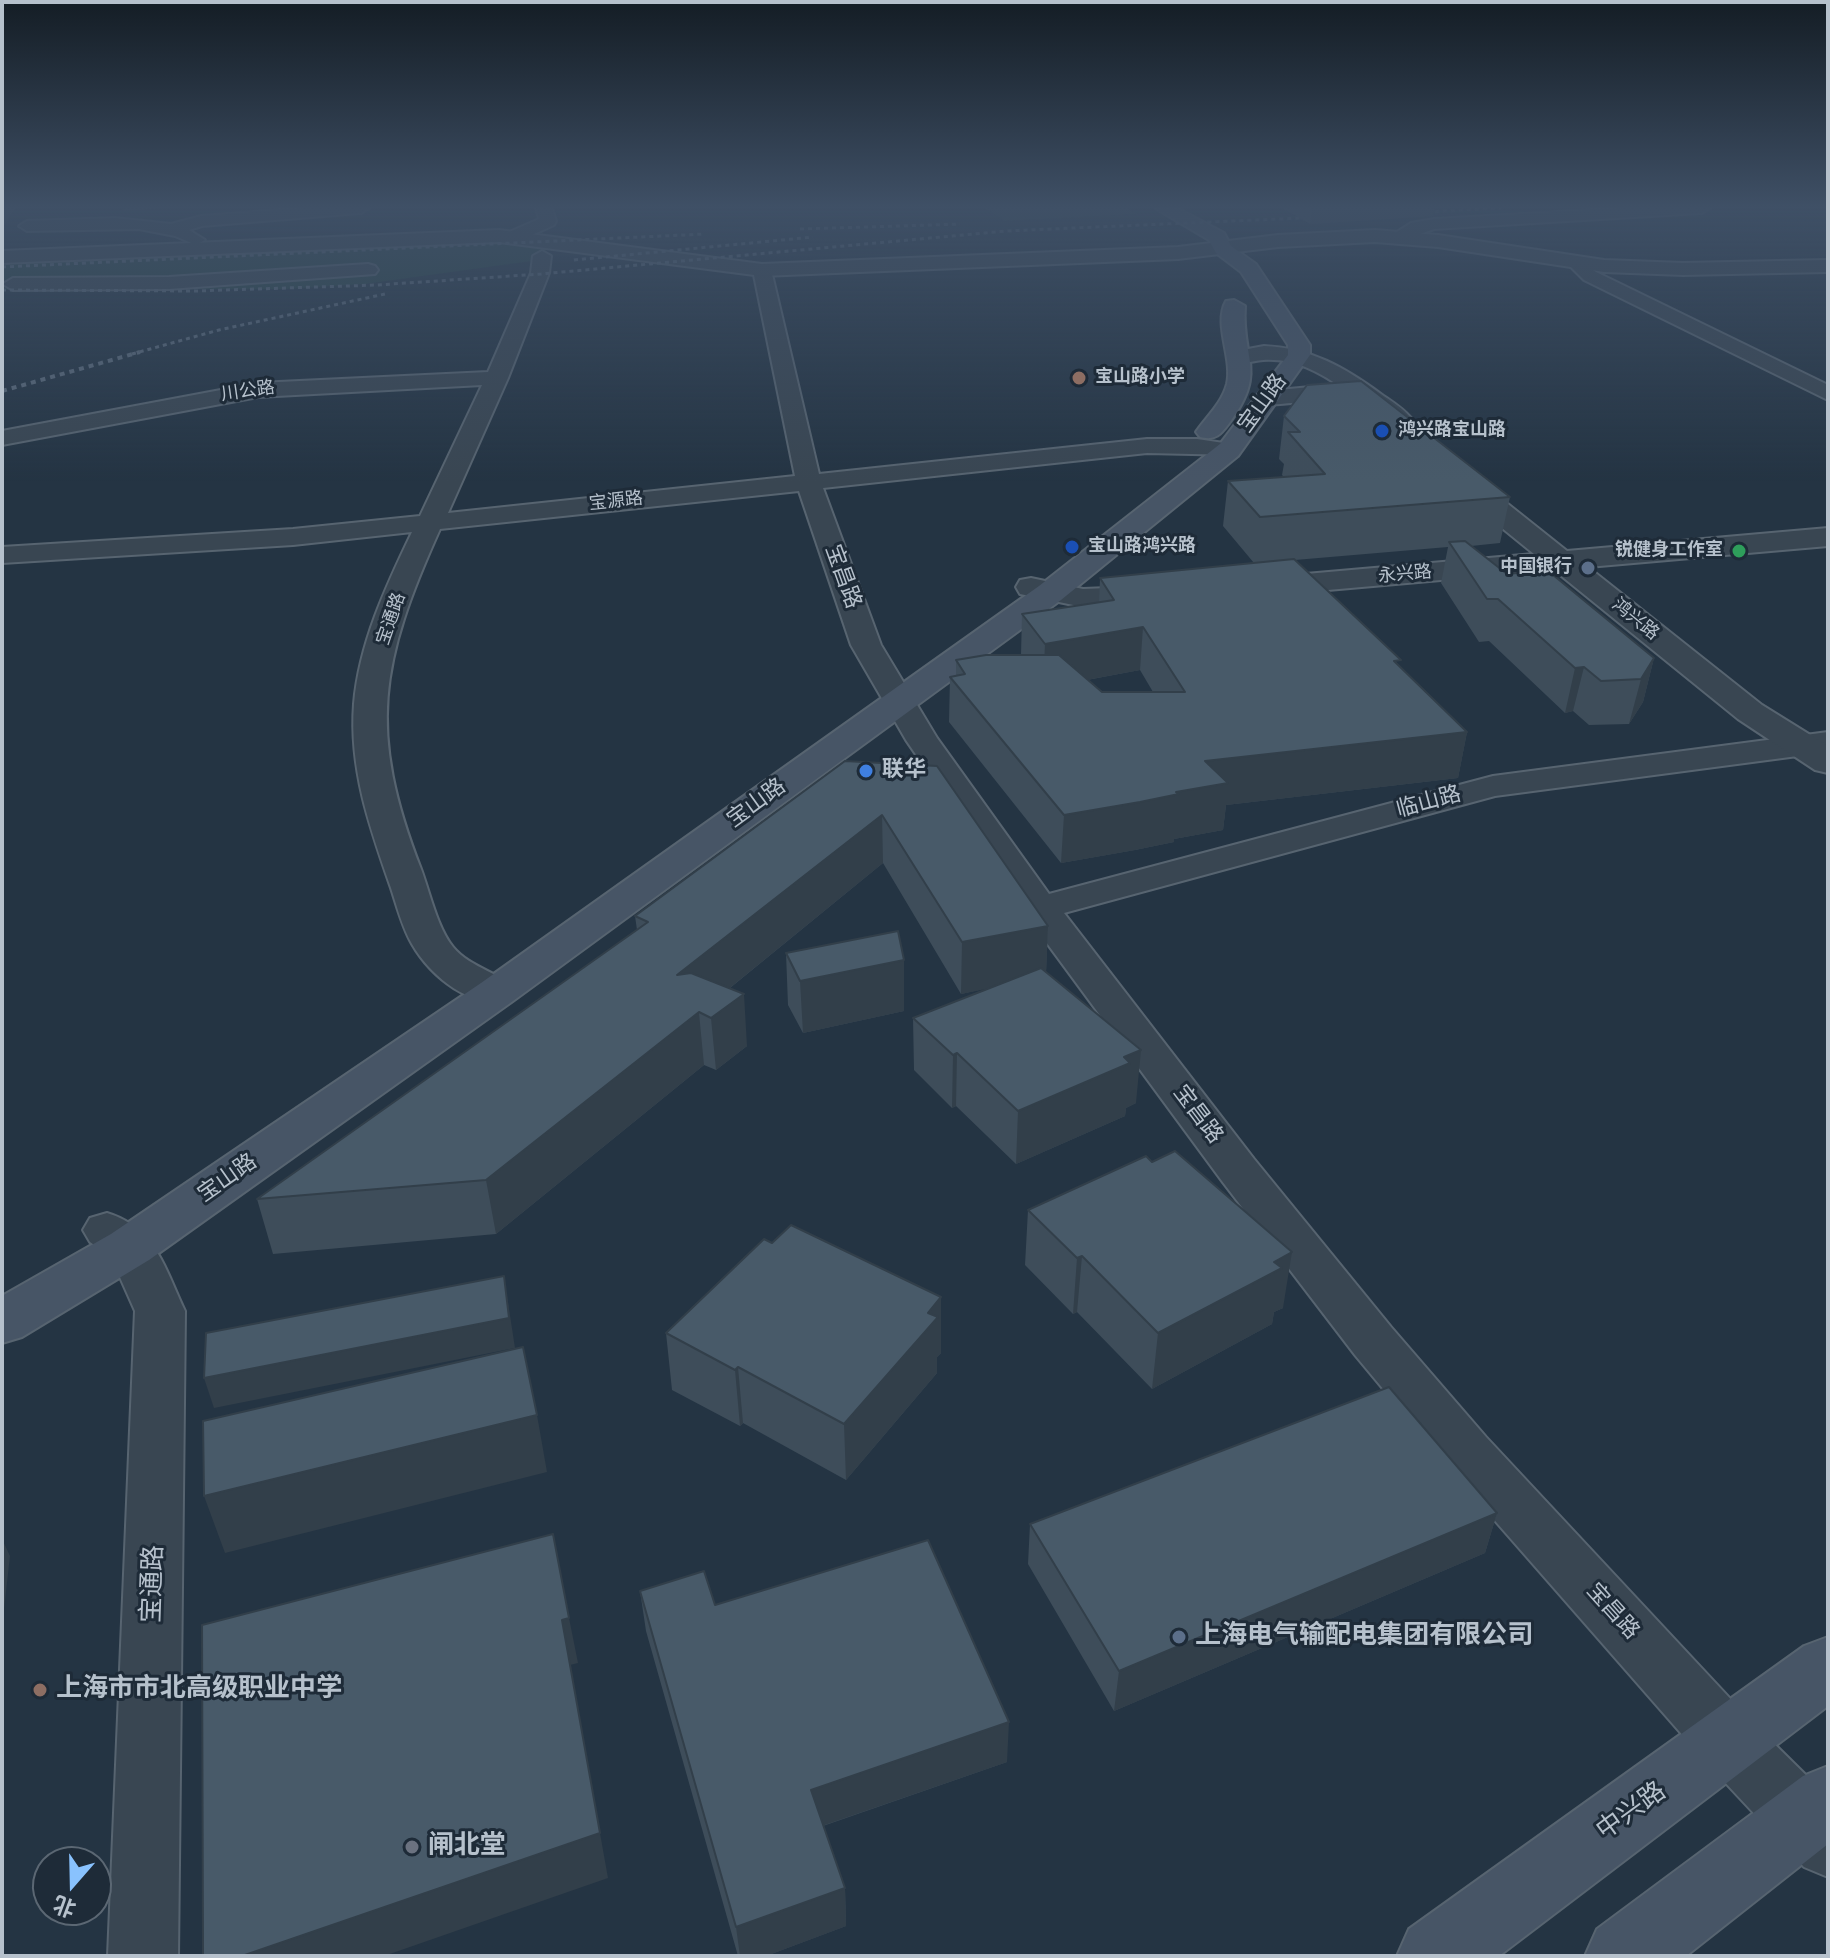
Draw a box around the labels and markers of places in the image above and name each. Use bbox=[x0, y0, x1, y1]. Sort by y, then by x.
place label: 宝山路小学 bbox=[1095, 367, 1185, 389]
marker: 宝山路小学 bbox=[1070, 369, 1088, 387]
place label: 鸿兴路宝山路 bbox=[1398, 420, 1506, 442]
marker: 鸿兴路宝山路 bbox=[1373, 422, 1391, 440]
place label: 宝山路鸿兴路 bbox=[1088, 536, 1196, 558]
marker: 宝山路鸿兴路 bbox=[1063, 538, 1081, 556]
place label: 锐健身工作室 bbox=[1615, 540, 1723, 562]
marker: 锐健身工作室 bbox=[1730, 542, 1748, 560]
place label: 中国银行 bbox=[1500, 557, 1572, 579]
marker: 中国银行 bbox=[1579, 559, 1597, 577]
place label: 联华 bbox=[882, 758, 926, 784]
marker: 联华 bbox=[857, 762, 875, 780]
place label: 上海电气输配电集团有限公司 bbox=[1195, 1621, 1533, 1653]
marker: 上海电气输配电集团有限公司 bbox=[1170, 1628, 1188, 1646]
place label: 上海市市北高级职业中学 bbox=[56, 1674, 342, 1706]
marker: 上海市市北高级职业中学 bbox=[31, 1681, 49, 1699]
place label: 闸北堂 bbox=[428, 1831, 506, 1863]
marker: 闸北堂 bbox=[403, 1838, 421, 1856]

